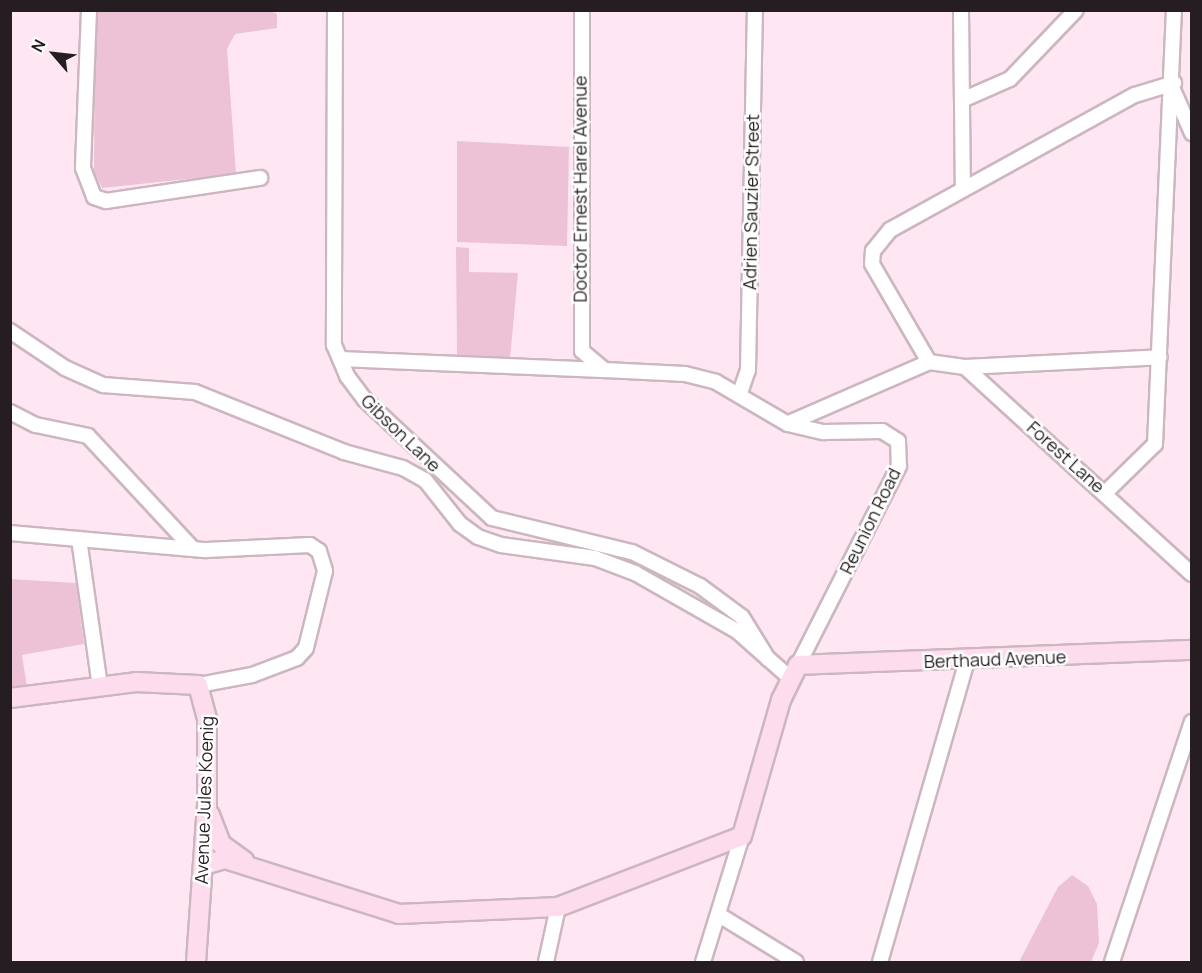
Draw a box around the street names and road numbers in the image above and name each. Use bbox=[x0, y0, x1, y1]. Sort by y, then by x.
street label: Doctor Ernest Harel Avenue bbox=[569, 75, 591, 303]
street label: Adrien Sauzier Street bbox=[739, 114, 763, 290]
street label: Gibson Lane bbox=[357, 390, 445, 476]
street label: Forest Lane bbox=[1023, 417, 1109, 497]
street label: Reunion Road bbox=[835, 465, 905, 577]
street label: Berthaud Avenue bbox=[923, 646, 1067, 672]
street label: Avenue Jules Koenig bbox=[190, 715, 218, 885]

